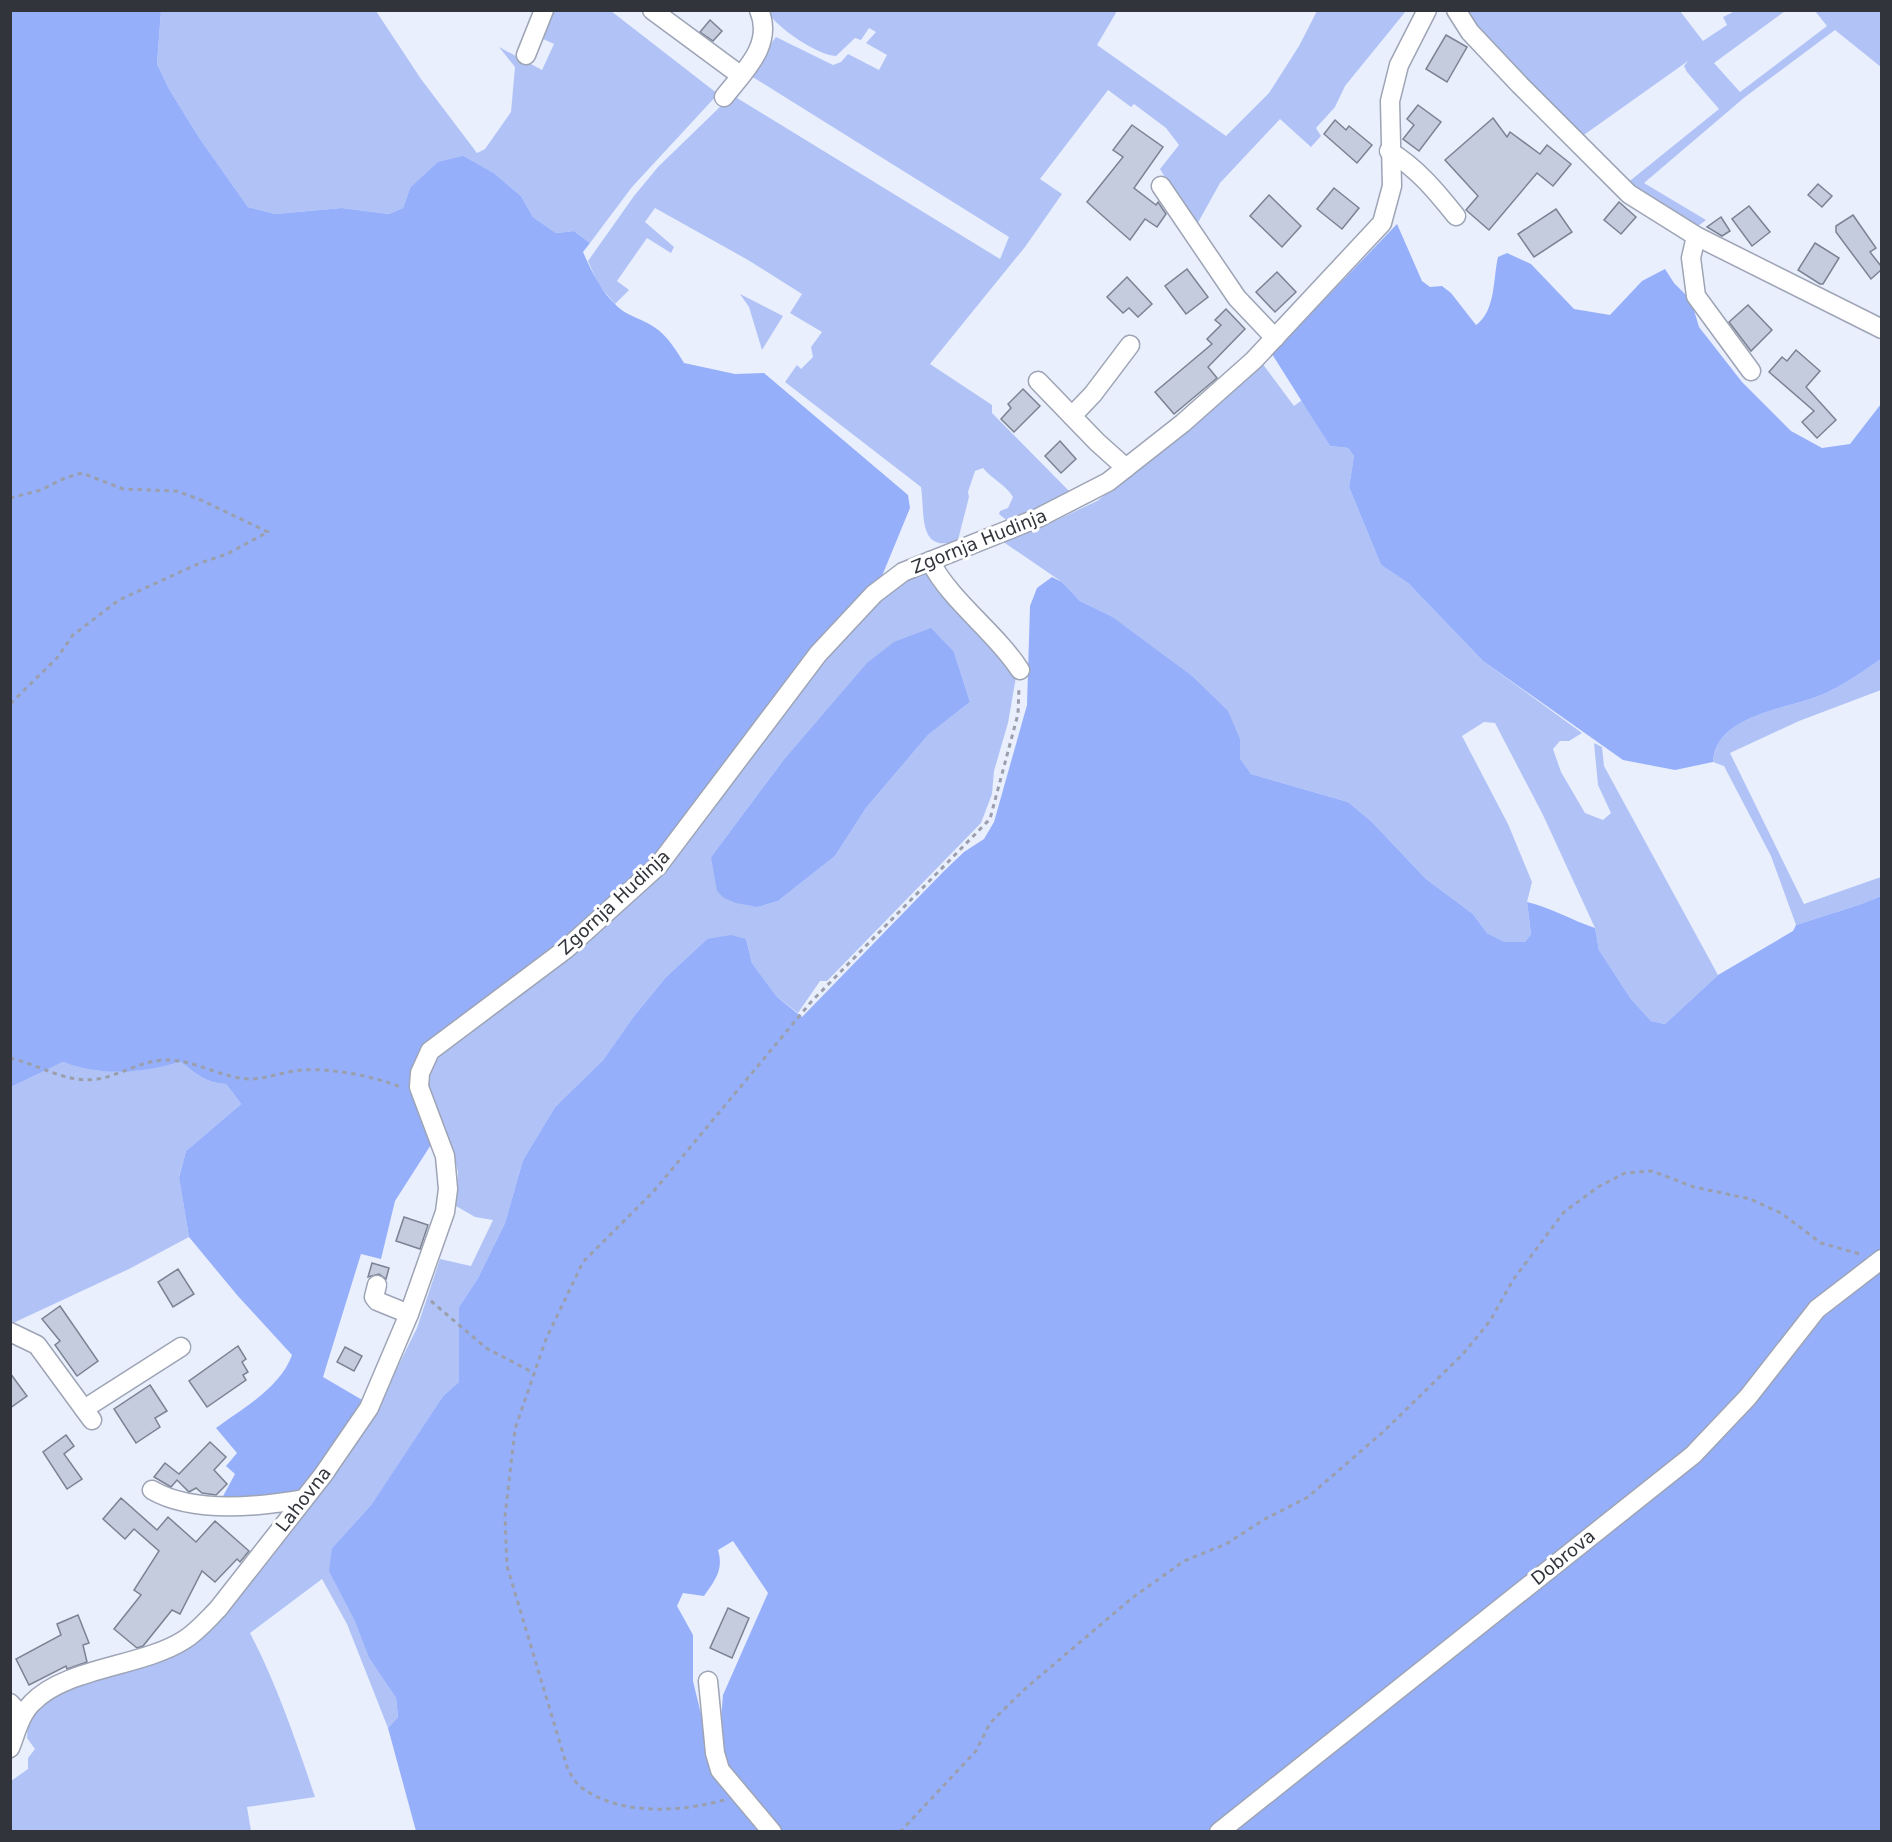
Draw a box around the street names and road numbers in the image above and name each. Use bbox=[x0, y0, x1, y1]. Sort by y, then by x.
street label: Zgornja Hudinja bbox=[908, 504, 1050, 578]
street label: Zgornja Hudinja bbox=[554, 845, 674, 959]
street label: Lahovna bbox=[271, 1462, 335, 1536]
street label: Dobrova bbox=[1527, 1525, 1599, 1589]

